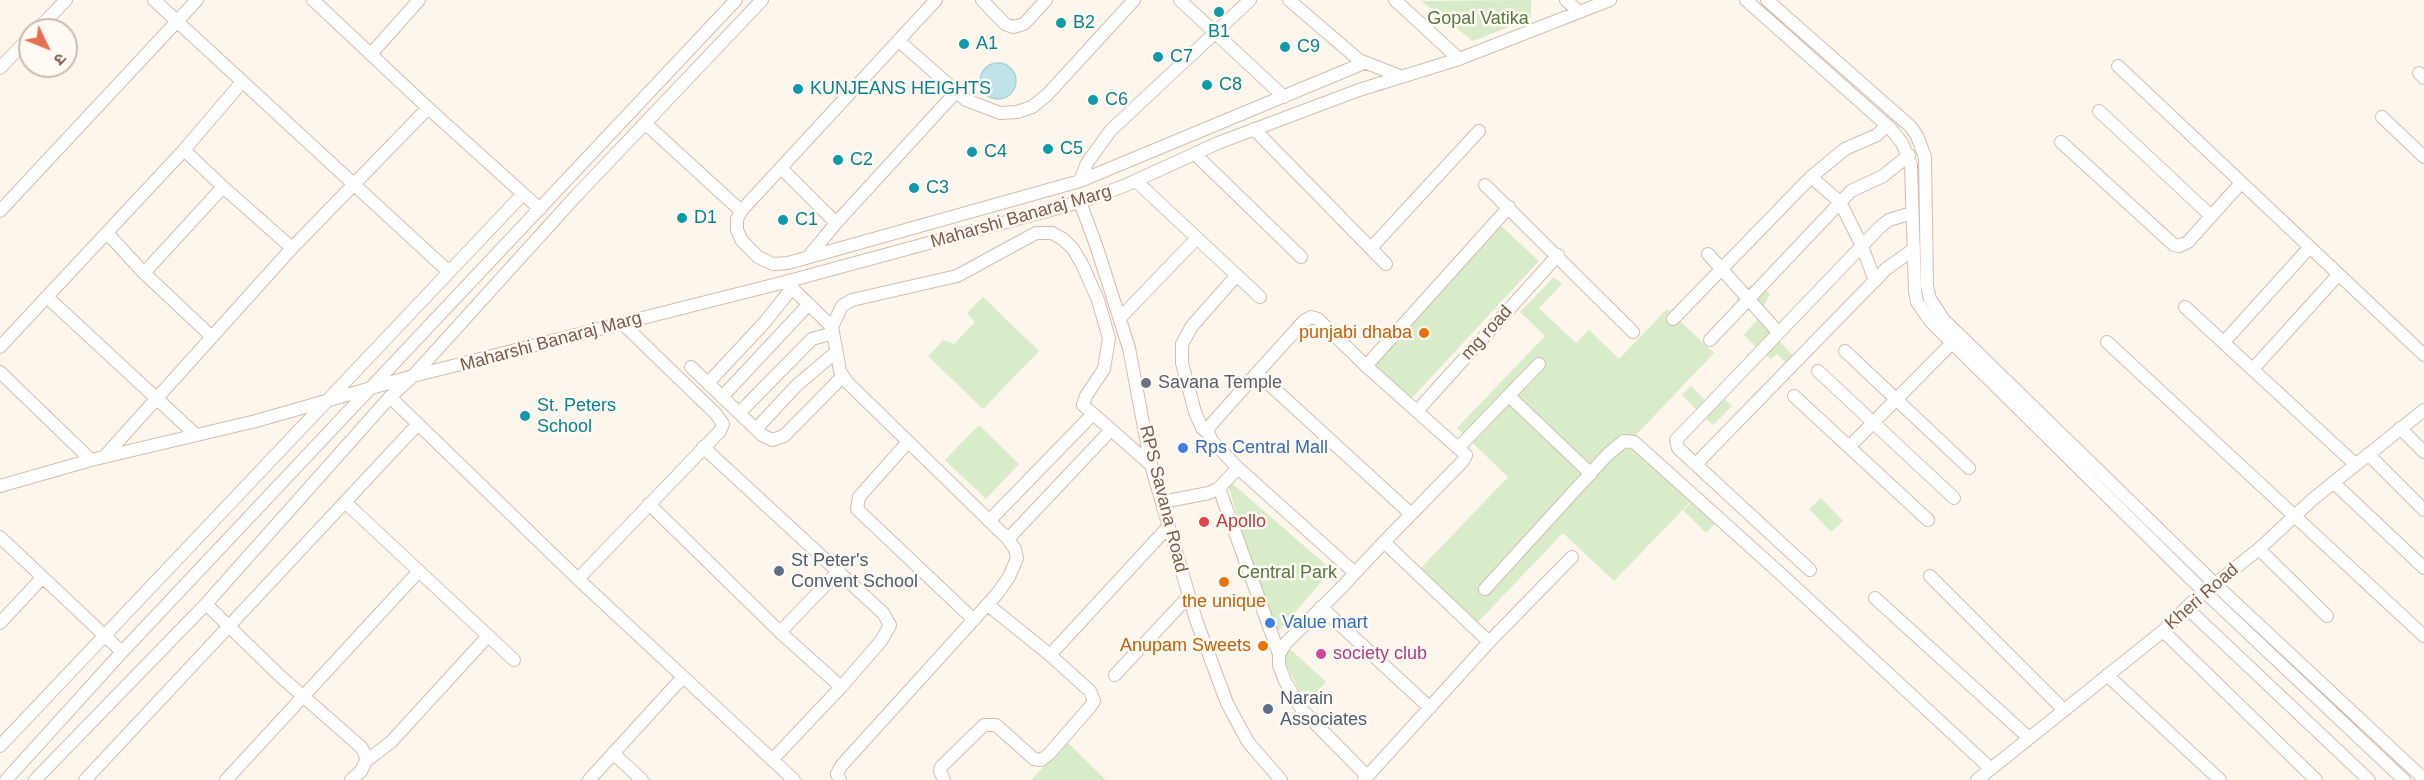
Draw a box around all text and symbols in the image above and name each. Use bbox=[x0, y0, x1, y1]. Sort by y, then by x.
marker: B1 bbox=[1212, 5, 1226, 19]
park label: Gopal Vatika bbox=[1427, 8, 1529, 30]
place label: B2 bbox=[1073, 12, 1095, 34]
marker: B2 bbox=[1054, 16, 1068, 30]
north arrow bbox=[18, 18, 78, 78]
place label: B1 bbox=[1208, 21, 1230, 43]
place label: A1 bbox=[976, 33, 998, 55]
place label: C9 bbox=[1297, 36, 1320, 58]
marker: A1 bbox=[957, 37, 971, 51]
marker: C9 bbox=[1278, 40, 1292, 54]
place label: C7 bbox=[1170, 46, 1193, 68]
text: उ bbox=[51, 50, 69, 68]
marker: C7 bbox=[1151, 50, 1165, 64]
place label: C8 bbox=[1219, 74, 1242, 96]
place label: KUNJEANS HEIGHTS bbox=[810, 78, 991, 100]
marker: C8 bbox=[1200, 78, 1214, 92]
marker: KUNJEANS HEIGHTS bbox=[791, 82, 805, 96]
place label: C6 bbox=[1105, 89, 1128, 111]
marker: C6 bbox=[1086, 93, 1100, 107]
place label: C5 bbox=[1060, 138, 1083, 160]
place label: C4 bbox=[984, 141, 1007, 163]
marker: C5 bbox=[1041, 142, 1055, 156]
marker: C4 bbox=[965, 145, 979, 159]
place label: C2 bbox=[850, 149, 873, 171]
marker: C2 bbox=[831, 153, 845, 167]
place label: C3 bbox=[926, 177, 949, 199]
marker: C3 bbox=[907, 181, 921, 195]
street label: Maharshi Banaraj Marg bbox=[928, 181, 1114, 253]
place label: D1 bbox=[694, 207, 717, 229]
place label: C1 bbox=[795, 209, 818, 231]
marker: D1 bbox=[675, 211, 689, 225]
marker: C1 bbox=[776, 213, 790, 227]
street label: mg road bbox=[1457, 301, 1517, 365]
street label: Maharshi Banaraj Marg bbox=[458, 307, 644, 377]
place label: punjabi dhaba bbox=[1299, 322, 1412, 344]
marker: punjabi dhaba bbox=[1417, 326, 1431, 340]
place label: Savana Temple bbox=[1158, 372, 1282, 394]
marker: Savana Temple bbox=[1139, 376, 1153, 390]
place label: St. Peters School bbox=[537, 395, 616, 438]
marker: St. Peters School bbox=[518, 409, 532, 423]
street label: RPS Savana Road bbox=[1134, 423, 1192, 575]
place label: Rps Central Mall bbox=[1195, 437, 1328, 459]
marker: Rps Central Mall bbox=[1176, 441, 1190, 455]
place label: Apollo bbox=[1216, 511, 1266, 533]
marker: Apollo bbox=[1197, 515, 1211, 529]
place label: St Peter's Convent School bbox=[791, 550, 918, 592]
street label: Kheri Road bbox=[2161, 559, 2243, 635]
park label: Central Park bbox=[1237, 562, 1337, 584]
marker: St Peter's Convent School bbox=[772, 564, 786, 578]
marker: the unique bbox=[1217, 575, 1231, 589]
place label: the unique bbox=[1182, 591, 1266, 613]
place label: Value mart bbox=[1282, 612, 1368, 634]
marker: Value mart bbox=[1263, 616, 1277, 630]
place label: Anupam Sweets bbox=[1120, 635, 1251, 657]
marker: Anupam Sweets bbox=[1256, 639, 1270, 653]
place label: society club bbox=[1333, 643, 1427, 665]
marker: society club bbox=[1314, 647, 1328, 661]
place label: Narain Associates bbox=[1280, 688, 1367, 730]
marker: Narain Associates bbox=[1261, 702, 1275, 716]

